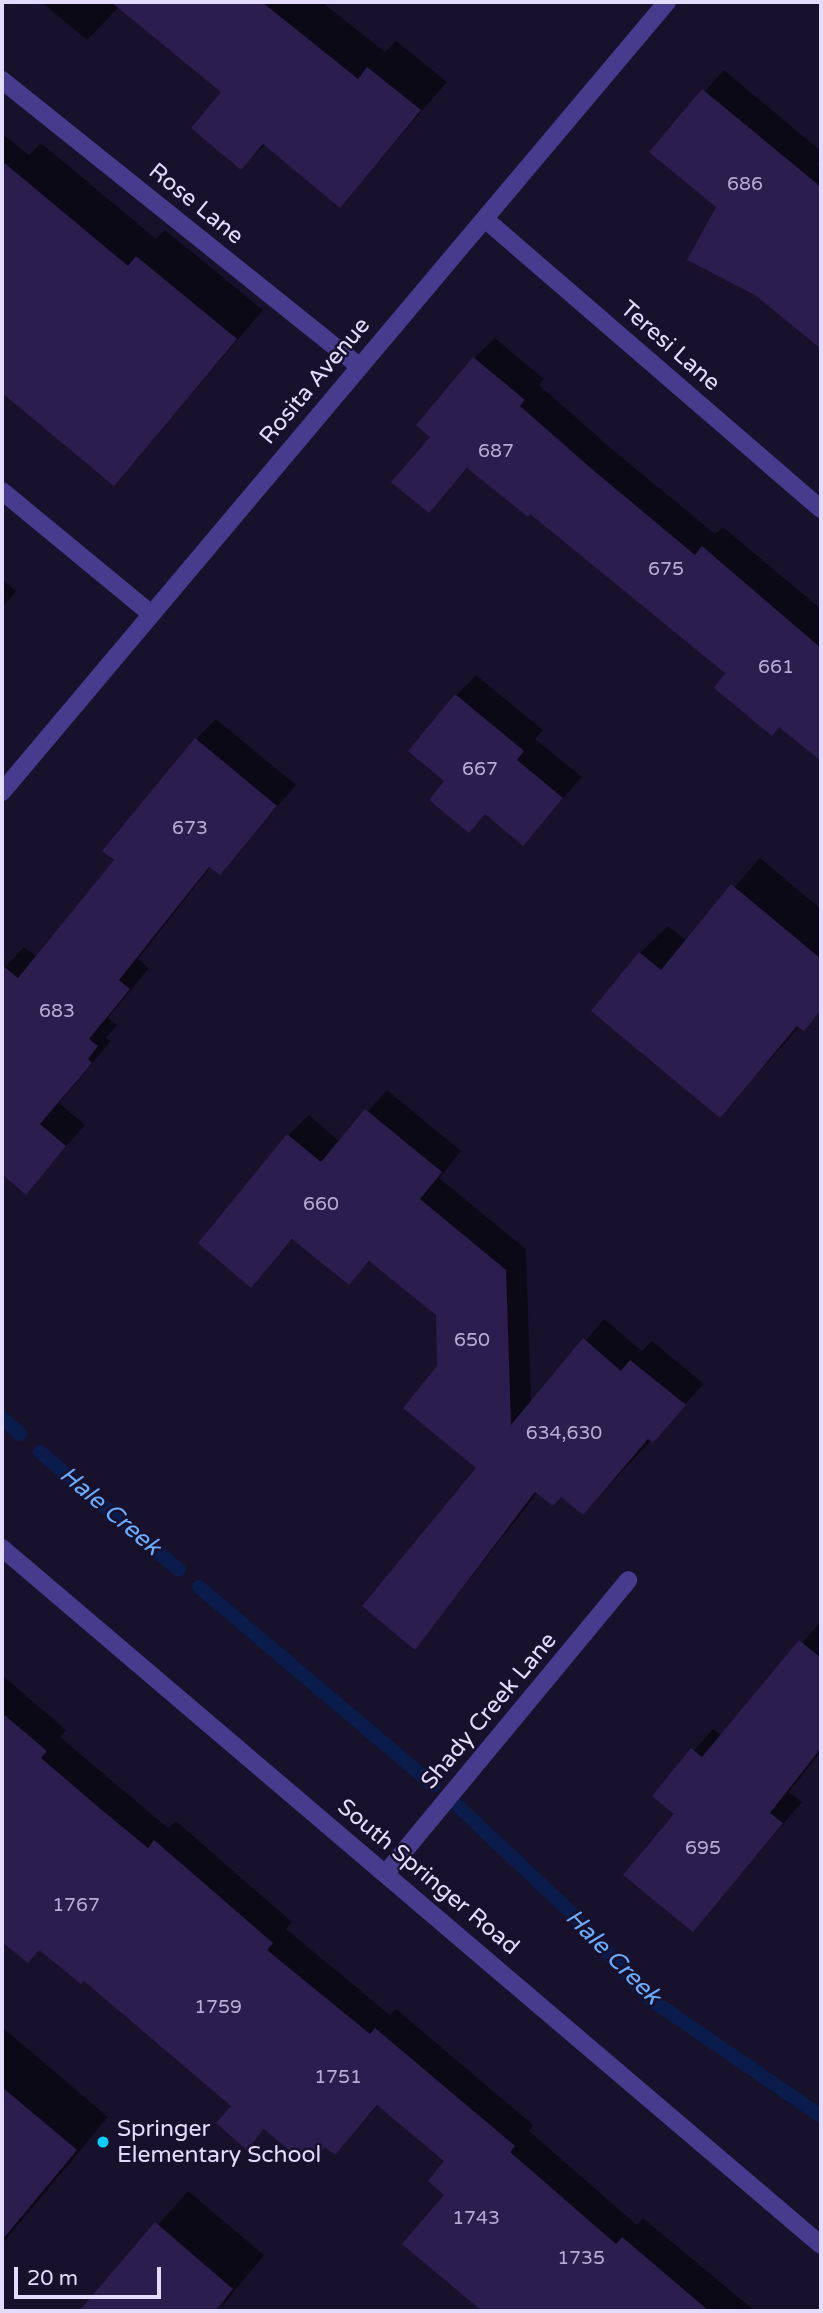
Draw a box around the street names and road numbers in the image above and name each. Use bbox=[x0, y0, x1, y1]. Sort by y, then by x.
street label: Rose Lane bbox=[143, 158, 249, 250]
street label: Teresi Lane bbox=[615, 295, 725, 397]
street label: Rosita Avenue bbox=[254, 312, 376, 450]
street label: Shady Creek Lane bbox=[416, 1627, 562, 1795]
street label: South Springer Road bbox=[332, 1793, 524, 1961]

